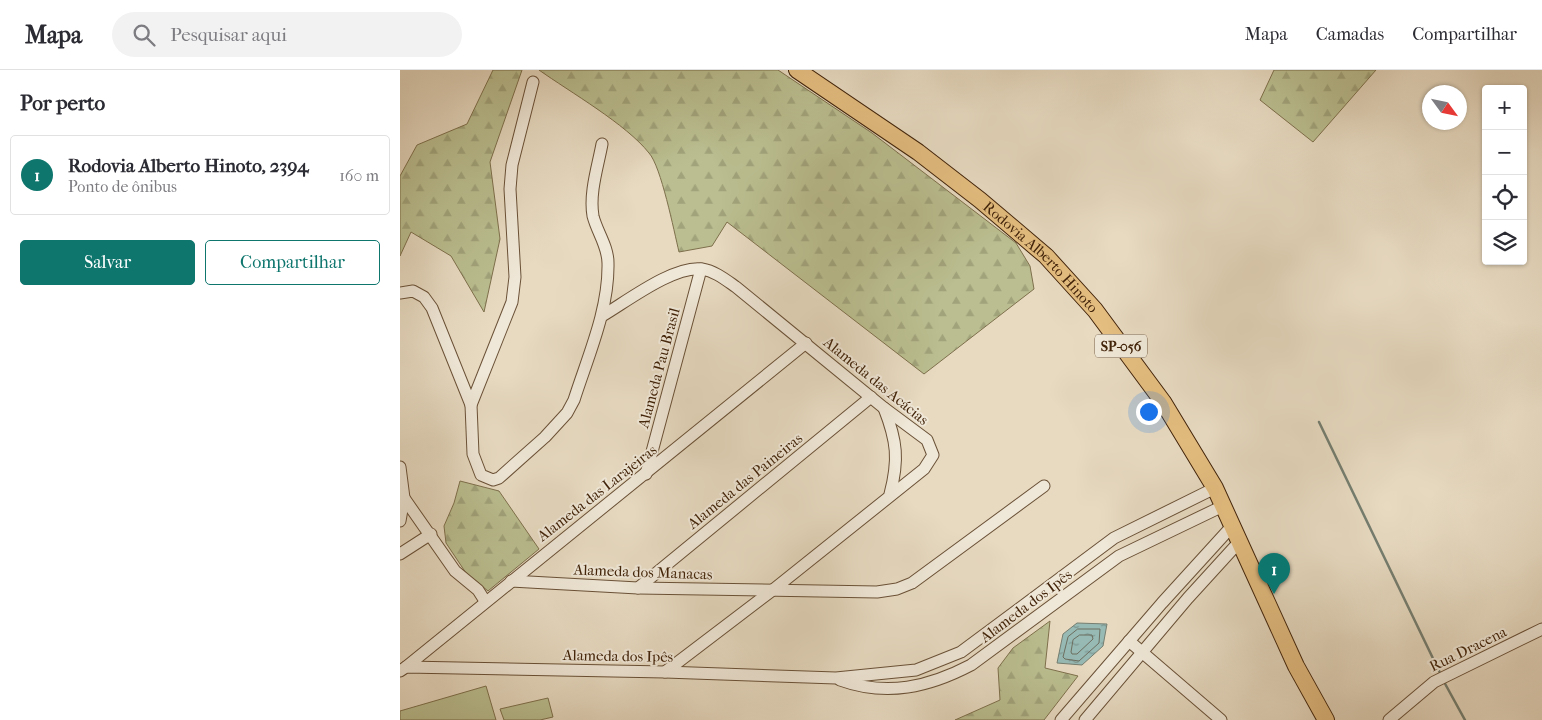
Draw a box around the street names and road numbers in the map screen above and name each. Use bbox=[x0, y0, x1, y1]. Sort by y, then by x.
street label: Rodovia Alberto Hinoto bbox=[979, 198, 1102, 317]
street label: Alameda Pau Brasil bbox=[634, 306, 684, 431]
street label: Alameda das Acácias bbox=[819, 333, 932, 429]
road number: SP-056 bbox=[1095, 334, 1147, 358]
street label: Alameda das Paineiras bbox=[683, 429, 806, 533]
street label: Alameda das Larajeiras bbox=[533, 440, 661, 546]
street label: Alameda dos Manacas bbox=[572, 561, 713, 583]
street label: Alameda dos Ipês bbox=[976, 565, 1076, 647]
street label: Rua Dracena bbox=[1426, 622, 1511, 675]
street label: Alameda dos Ipês bbox=[562, 646, 674, 666]

